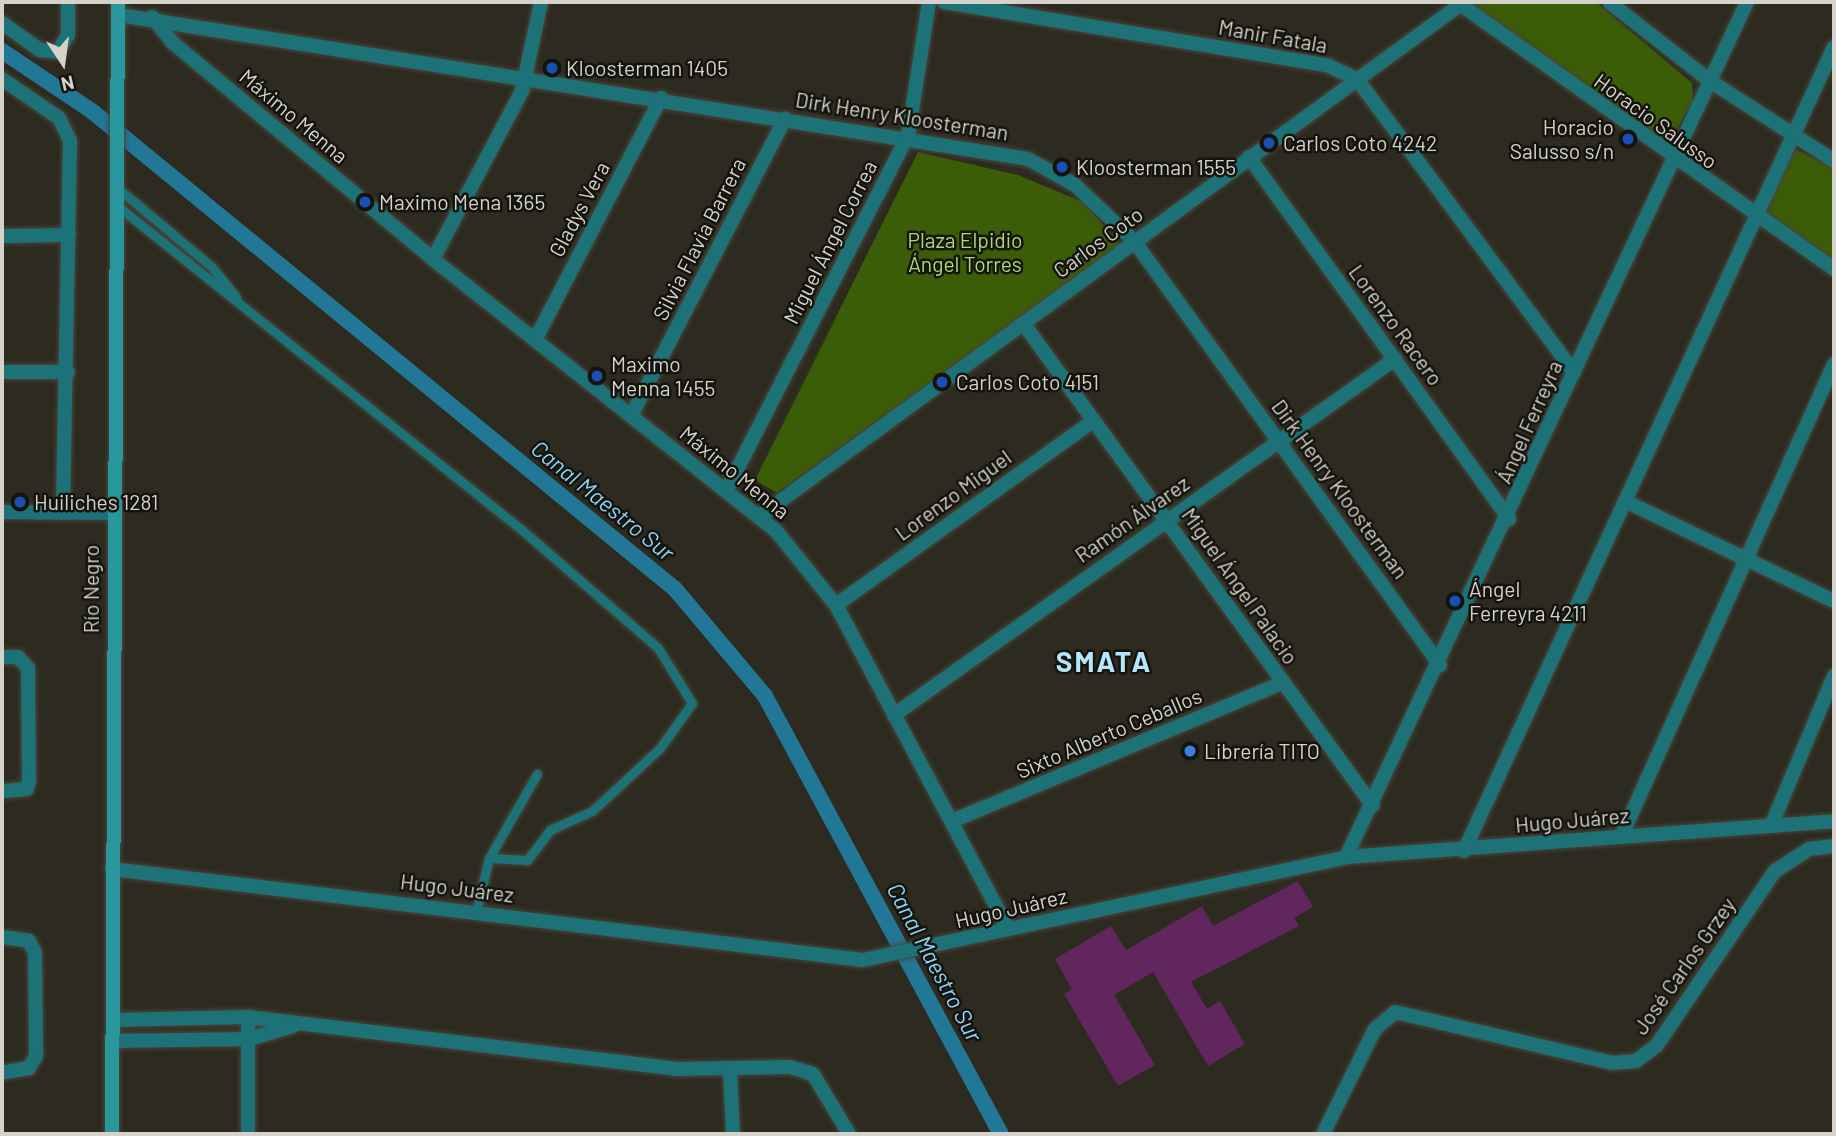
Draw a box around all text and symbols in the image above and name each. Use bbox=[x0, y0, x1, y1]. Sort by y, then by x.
street label: Manir Fatala bbox=[1217, 14, 1329, 58]
north arrow bbox=[28, 28, 98, 98]
place label: Kloosterman 1405 bbox=[566, 55, 728, 81]
marker: Kloosterman 1405 bbox=[544, 60, 560, 76]
street label: Máximo Menna bbox=[235, 63, 353, 169]
street label: Horacio Salusso bbox=[1590, 68, 1722, 174]
text: N bbox=[59, 71, 77, 97]
street label: Dirk Henry Kloosterman bbox=[794, 87, 1010, 145]
place label: Horacio Salusso s/n bbox=[1510, 114, 1614, 164]
place label: Carlos Coto 4242 bbox=[1283, 130, 1437, 156]
marker: Horacio Salusso s/n bbox=[1620, 131, 1636, 147]
marker: Carlos Coto 4242 bbox=[1261, 135, 1277, 151]
street label: Silvia Flavia Barrera bbox=[647, 154, 751, 324]
place label: Kloosterman 1555 bbox=[1076, 154, 1236, 180]
street label: Miguel Ángel Correa bbox=[778, 156, 882, 328]
street label: Gladys Vera bbox=[543, 157, 615, 261]
marker: Kloosterman 1555 bbox=[1054, 159, 1070, 175]
place label: Maximo Mena 1365 bbox=[379, 189, 545, 215]
marker: Maximo Mena 1365 bbox=[357, 194, 373, 210]
street label: Carlos Coto bbox=[1048, 201, 1148, 283]
park label: Plaza Elpidio Ángel Torres bbox=[907, 227, 1023, 277]
street label: Lorenzo Racero bbox=[1344, 260, 1448, 390]
place label: Maximo Menna 1455 bbox=[611, 351, 715, 401]
street label: Ángel Ferreyra bbox=[1491, 357, 1567, 487]
marker: Maximo Menna 1455 bbox=[589, 368, 605, 384]
place label: Carlos Coto 4151 bbox=[956, 369, 1099, 395]
marker: Carlos Coto 4151 bbox=[934, 374, 950, 390]
street label: Dirk Henry Kloosterman bbox=[1267, 395, 1413, 583]
street label: Máximo Menna bbox=[675, 420, 795, 524]
water label: Canal Maestro Sur bbox=[526, 434, 680, 566]
street label: Lorenzo Miguel bbox=[890, 444, 1016, 546]
street label: Ramón Álvarez bbox=[1070, 470, 1194, 568]
place label: Huiliches 1281 bbox=[34, 489, 158, 515]
marker: Huiliches 1281 bbox=[12, 494, 28, 510]
street label: Miguel Ángel Palacio bbox=[1177, 503, 1303, 669]
street label: Río Negro bbox=[78, 545, 104, 633]
place label: Ángel Ferreyra 4211 bbox=[1469, 576, 1587, 626]
marker: Ángel Ferreyra 4211 bbox=[1447, 593, 1463, 609]
district label: SMATA bbox=[1056, 644, 1152, 678]
street label: Sixto Alberto Ceballos bbox=[1013, 683, 1205, 783]
place label: Librería TITO bbox=[1204, 738, 1320, 764]
marker: Librería TITO bbox=[1182, 743, 1198, 759]
street label: Hugo Juárez bbox=[1514, 802, 1630, 838]
street label: Hugo Juárez bbox=[399, 869, 515, 907]
water label: Canal Maestro Sur bbox=[882, 878, 988, 1046]
street label: Hugo Juárez bbox=[953, 883, 1069, 933]
street label: José Carlos Grzey bbox=[1627, 893, 1741, 1039]

